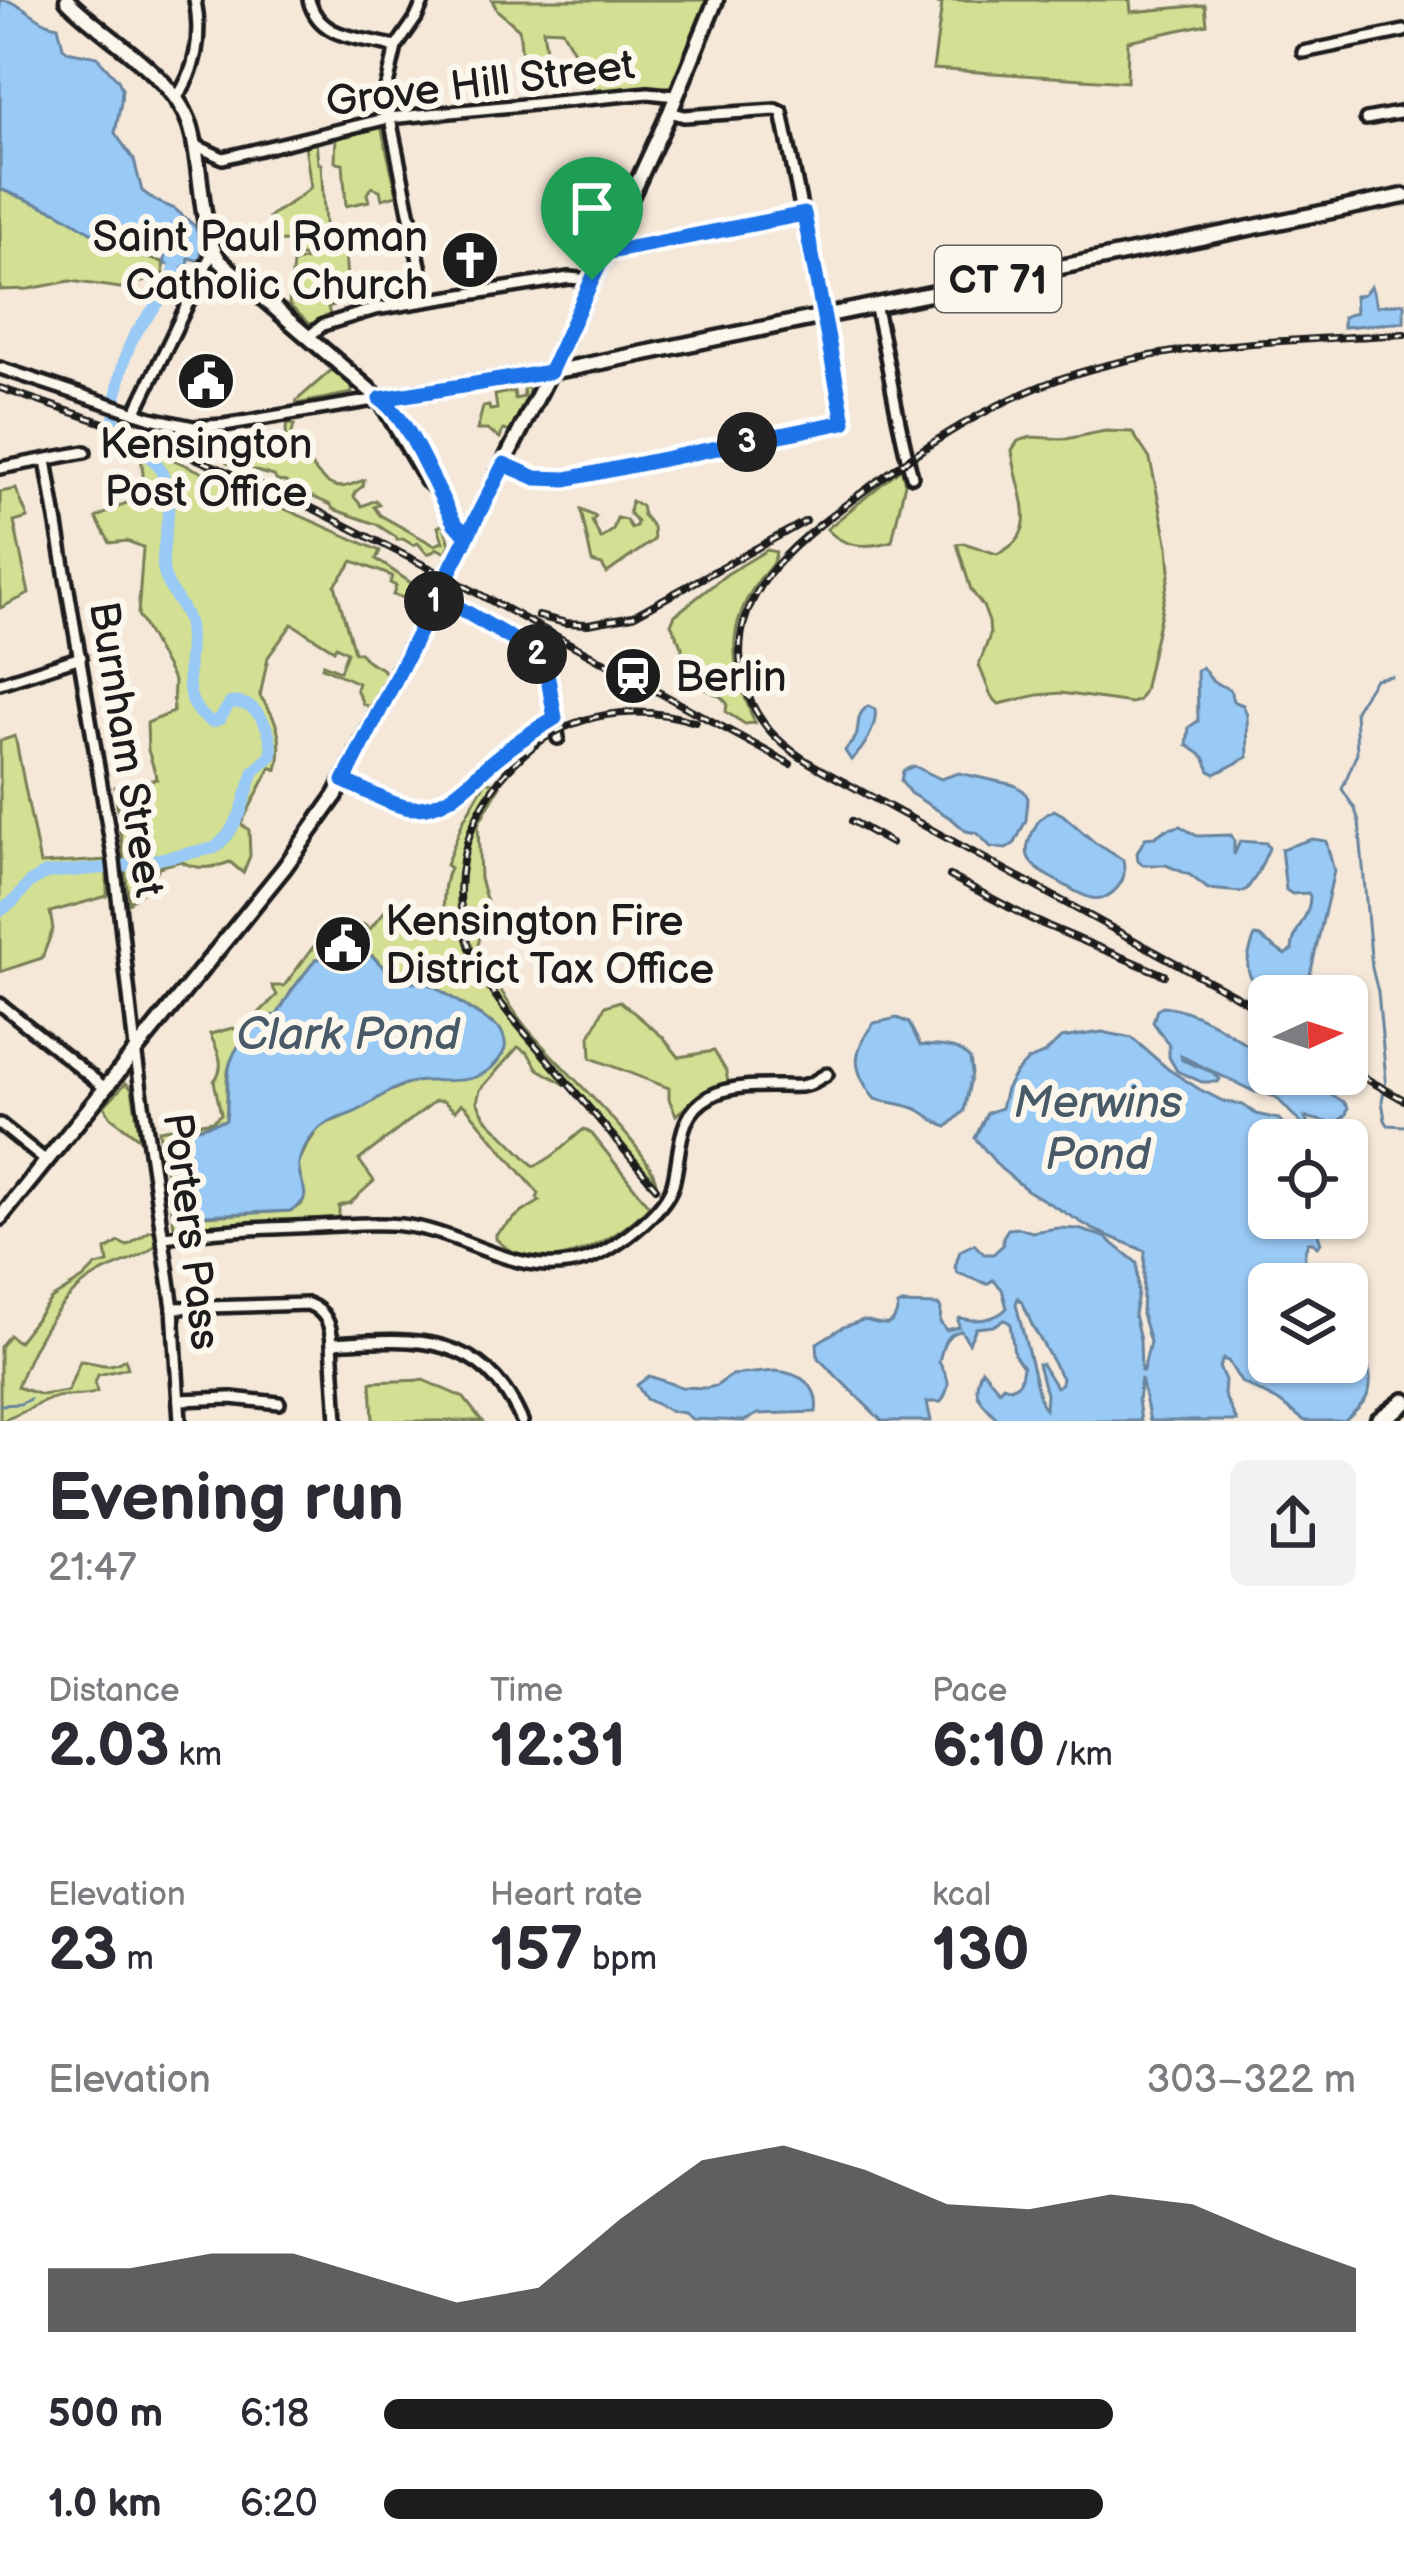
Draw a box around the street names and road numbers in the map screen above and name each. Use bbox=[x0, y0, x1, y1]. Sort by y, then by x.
street label: Grove Hill Street bbox=[323, 40, 638, 129]
road number: CT 71 bbox=[935, 246, 1061, 312]
street label: Burnham Street bbox=[77, 598, 174, 901]
street label: Porters Pass bbox=[151, 1110, 230, 1353]

